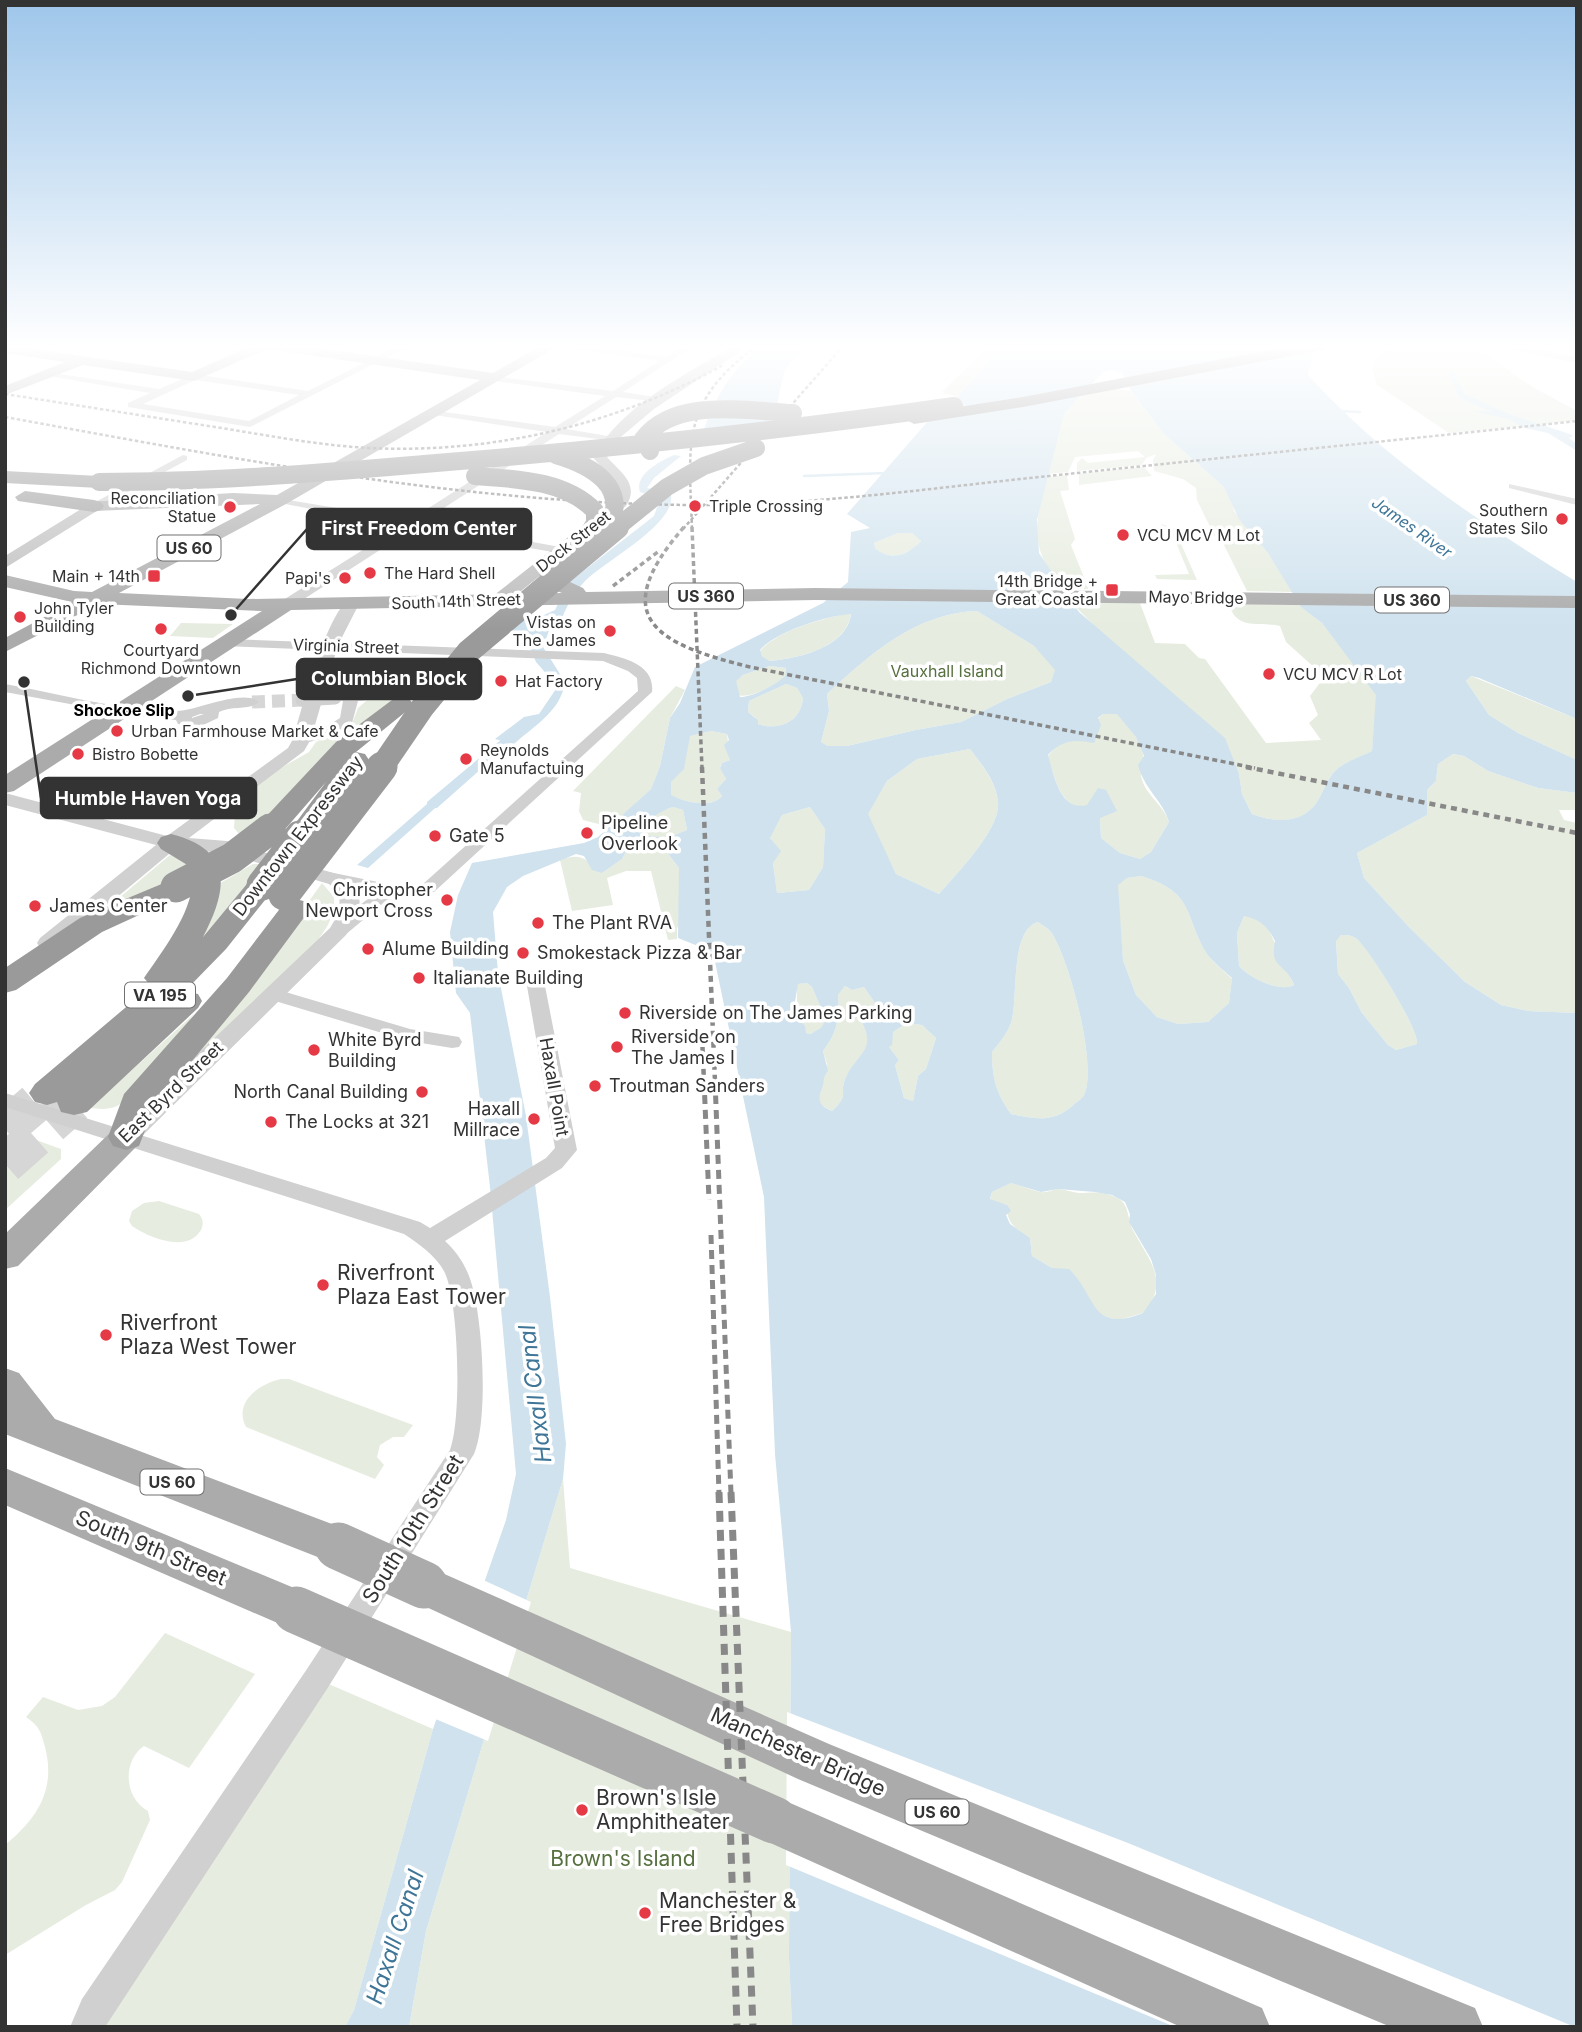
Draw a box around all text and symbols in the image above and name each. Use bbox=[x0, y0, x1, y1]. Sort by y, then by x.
place label: Reconciliation Statue bbox=[111, 488, 216, 526]
water label: James River bbox=[1368, 492, 1457, 562]
place label: Triple Crossing bbox=[709, 496, 823, 516]
marker: Triple Crossing bbox=[687, 498, 703, 514]
marker: Reconciliation Statue bbox=[222, 499, 238, 515]
place label: Southern States Silo bbox=[1468, 500, 1548, 538]
street label: Dock Street bbox=[532, 506, 614, 576]
callout: First Freedom Center bbox=[307, 509, 531, 549]
marker: Southern States Silo bbox=[1554, 511, 1570, 527]
text: First Freedom Center bbox=[321, 517, 517, 540]
place label: VCU MCV M Lot bbox=[1137, 525, 1260, 545]
marker: VCU MCV M Lot bbox=[1115, 527, 1131, 543]
road number: US 60 bbox=[158, 536, 220, 561]
place label: The Hard Shell bbox=[384, 563, 495, 583]
marker: The Hard Shell bbox=[362, 565, 378, 581]
place label: Main + 14th bbox=[52, 566, 140, 586]
marker: Main + 14th bbox=[146, 568, 162, 584]
place label: Papi's bbox=[285, 568, 331, 588]
marker: Papi's bbox=[337, 570, 353, 586]
place label: 14th Bridge + Great Coastal bbox=[995, 571, 1098, 609]
marker: 14th Bridge + Great Coastal bbox=[1104, 582, 1120, 598]
road number: US 360 bbox=[669, 583, 743, 608]
street label: Mayo Bridge bbox=[1148, 586, 1244, 608]
road number: US 360 bbox=[1375, 587, 1449, 612]
street label: South 14th Street bbox=[391, 589, 521, 613]
place label: John Tyler Building bbox=[34, 598, 114, 636]
marker: John Tyler Building bbox=[12, 609, 28, 625]
place label: Vistas on The James bbox=[512, 612, 596, 650]
marker: Courtyard Richmond Downtown bbox=[153, 621, 169, 637]
marker: Vistas on The James bbox=[602, 623, 618, 639]
street label: Virginia Street bbox=[293, 634, 399, 658]
place label: Courtyard Richmond Downtown bbox=[81, 640, 241, 678]
callout: Columbian Block bbox=[297, 659, 481, 699]
park label: Vauxhall Island bbox=[891, 661, 1003, 681]
place label: VCU MCV R Lot bbox=[1283, 664, 1402, 684]
marker: VCU MCV R Lot bbox=[1261, 666, 1277, 682]
text: Columbian Block bbox=[311, 667, 467, 690]
place label: Hat Factory bbox=[515, 671, 603, 691]
marker: Hat Factory bbox=[493, 673, 509, 689]
district label: Shockoe Slip bbox=[74, 700, 174, 720]
place label: Urban Farmhouse Market & Cafe bbox=[131, 721, 379, 741]
marker: Urban Farmhouse Market & Cafe bbox=[109, 723, 125, 739]
place label: Reynolds Manufactuing bbox=[480, 740, 584, 778]
place label: Bistro Bobette bbox=[92, 744, 198, 764]
marker: Bistro Bobette bbox=[70, 746, 86, 762]
street label: Downtown Expressway bbox=[228, 751, 367, 920]
marker: Reynolds Manufactuing bbox=[458, 751, 474, 767]
callout: Humble Haven Yoga bbox=[41, 778, 256, 818]
text: Humble Haven Yoga bbox=[55, 787, 241, 810]
place label: Pipeline Overlook bbox=[601, 812, 678, 854]
place label: Gate 5 bbox=[449, 825, 505, 846]
marker: Pipeline Overlook bbox=[579, 825, 595, 841]
marker: Gate 5 bbox=[427, 828, 443, 844]
place label: Christopher Newport Cross bbox=[305, 879, 433, 921]
marker: Christopher Newport Cross bbox=[439, 892, 455, 908]
place label: James Center bbox=[49, 895, 168, 916]
marker: James Center bbox=[27, 898, 43, 914]
place label: The Plant RVA bbox=[552, 912, 672, 933]
marker: The Plant RVA bbox=[530, 915, 546, 931]
place label: Alume Building bbox=[382, 938, 509, 959]
marker: Alume Building bbox=[360, 941, 376, 957]
place label: Smokestack Pizza & Bar bbox=[537, 942, 742, 963]
marker: Smokestack Pizza & Bar bbox=[515, 945, 531, 961]
place label: Italianate Building bbox=[433, 967, 583, 988]
marker: Italianate Building bbox=[411, 970, 427, 986]
road number: VA 195 bbox=[125, 982, 195, 1007]
place label: Riverside on The James Parking bbox=[639, 1002, 913, 1023]
marker: Riverside on The James Parking bbox=[617, 1005, 633, 1021]
place label: Riverside on The James I bbox=[631, 1026, 736, 1068]
place label: White Byrd Building bbox=[328, 1029, 421, 1071]
street label: Haxall Point bbox=[535, 1036, 574, 1138]
street label: East Byrd Street bbox=[114, 1037, 227, 1147]
marker: Riverside on The James I bbox=[609, 1039, 625, 1055]
marker: White Byrd Building bbox=[306, 1042, 322, 1058]
place label: Troutman Sanders bbox=[609, 1075, 765, 1096]
marker: Troutman Sanders bbox=[587, 1078, 603, 1094]
place label: North Canal Building bbox=[233, 1081, 408, 1102]
marker: North Canal Building bbox=[414, 1084, 430, 1100]
place label: Haxall Millrace bbox=[453, 1098, 520, 1140]
place label: The Locks at 321 bbox=[285, 1111, 429, 1132]
marker: Haxall Millrace bbox=[526, 1111, 542, 1127]
marker: The Locks at 321 bbox=[263, 1114, 279, 1130]
place label: Riverfront Plaza East Tower bbox=[337, 1260, 506, 1309]
marker: Riverfront Plaza East Tower bbox=[315, 1277, 331, 1293]
place label: Riverfront Plaza West Tower bbox=[120, 1310, 296, 1359]
water label: Haxall Canal bbox=[513, 1323, 557, 1465]
marker: Riverfront Plaza West Tower bbox=[98, 1327, 114, 1343]
street label: South 10th Street bbox=[357, 1450, 468, 1608]
road number: US 60 bbox=[140, 1470, 204, 1494]
street label: South 9th Street bbox=[72, 1504, 231, 1591]
street label: Manchester Bridge bbox=[707, 1702, 889, 1801]
place label: Brown's Isle Amphitheater bbox=[596, 1785, 730, 1834]
road number: US 60 bbox=[906, 1800, 968, 1824]
marker: Brown's Isle Amphitheater bbox=[574, 1802, 590, 1818]
park label: Brown's Island bbox=[550, 1846, 696, 1871]
water label: Haxall Canal bbox=[360, 1866, 430, 2008]
place label: Manchester & Free Bridges bbox=[659, 1888, 797, 1937]
marker: Manchester & Free Bridges bbox=[637, 1905, 653, 1921]

